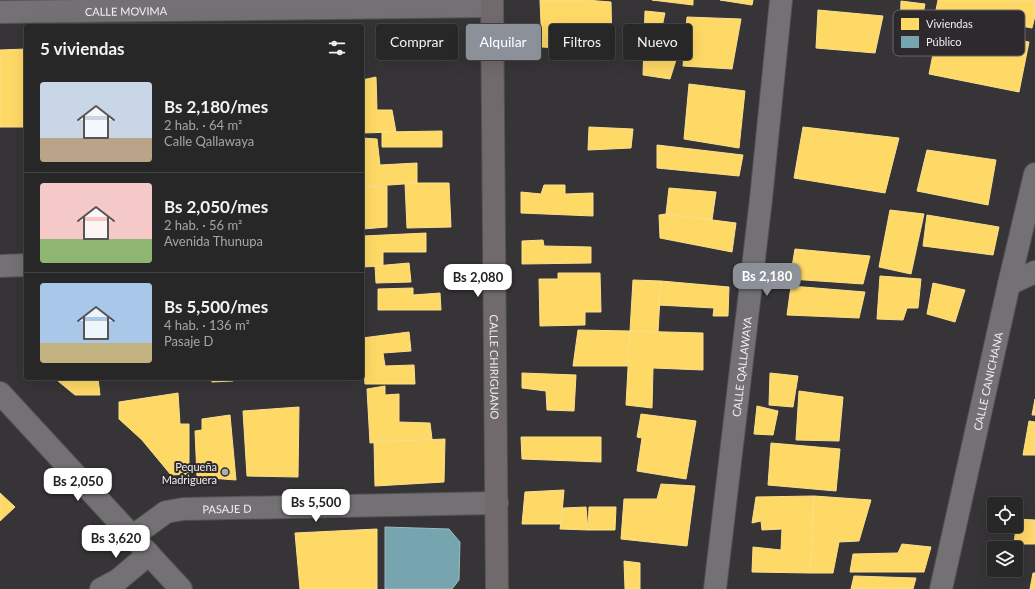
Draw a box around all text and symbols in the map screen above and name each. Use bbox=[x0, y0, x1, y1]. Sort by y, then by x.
street label: CALLE MOVIMA bbox=[85, 3, 168, 17]
legend bbox=[893, 10, 1025, 56]
text: Viviendas bbox=[926, 17, 973, 30]
chip: Comprar bbox=[376, 24, 458, 60]
chip: Alquilar bbox=[466, 24, 541, 60]
chip: Filtros bbox=[549, 24, 615, 60]
chip: Nuevo bbox=[623, 24, 692, 60]
text: Público bbox=[926, 35, 961, 48]
icon: filters bbox=[326, 37, 348, 59]
text: 5 viviendas bbox=[40, 38, 125, 59]
text: Bs 2,180/mes bbox=[164, 96, 268, 117]
icon: home bbox=[72, 98, 120, 146]
text: 2 hab. · 64 m² bbox=[164, 117, 242, 133]
text: Calle Qallawaya bbox=[164, 133, 254, 149]
text: Bs 2,050/mes bbox=[164, 196, 268, 217]
icon: home bbox=[72, 199, 120, 247]
text: 2 hab. · 56 m² bbox=[164, 217, 242, 233]
text: Avenida Thunupa bbox=[164, 233, 263, 249]
pin: Bs 2,180 bbox=[726, 263, 808, 297]
pin: Bs 2,080 bbox=[437, 264, 519, 298]
text: Bs 2,180 bbox=[742, 268, 792, 284]
text: Bs 2,080 bbox=[453, 269, 503, 285]
text: Bs 5,500/mes bbox=[164, 296, 268, 317]
icon: home bbox=[72, 299, 120, 347]
street label: CALLE CHIRIGUANO bbox=[488, 315, 502, 420]
street label: CALLE QALLAWAYA bbox=[729, 315, 754, 417]
text: 4 hab. · 136 m² bbox=[164, 317, 250, 333]
street label: CALLE CANICHANA bbox=[970, 330, 1005, 432]
text: Pasaje D bbox=[164, 333, 213, 349]
place label: Pequeña Madriguera bbox=[162, 460, 217, 486]
marker: Pequeña Madriguera bbox=[220, 467, 230, 477]
pin: Bs 2,050 bbox=[37, 468, 119, 502]
text: Bs 2,050 bbox=[53, 473, 103, 489]
pin: Bs 5,500 bbox=[275, 489, 357, 523]
text: Bs 5,500 bbox=[291, 494, 341, 510]
map controls bbox=[987, 497, 1023, 577]
button: locate bbox=[987, 497, 1023, 533]
street label: PASAJE D bbox=[202, 501, 252, 515]
pin: Bs 3,620 bbox=[75, 525, 157, 559]
text: Bs 3,620 bbox=[91, 530, 141, 546]
button: layers bbox=[987, 541, 1023, 577]

